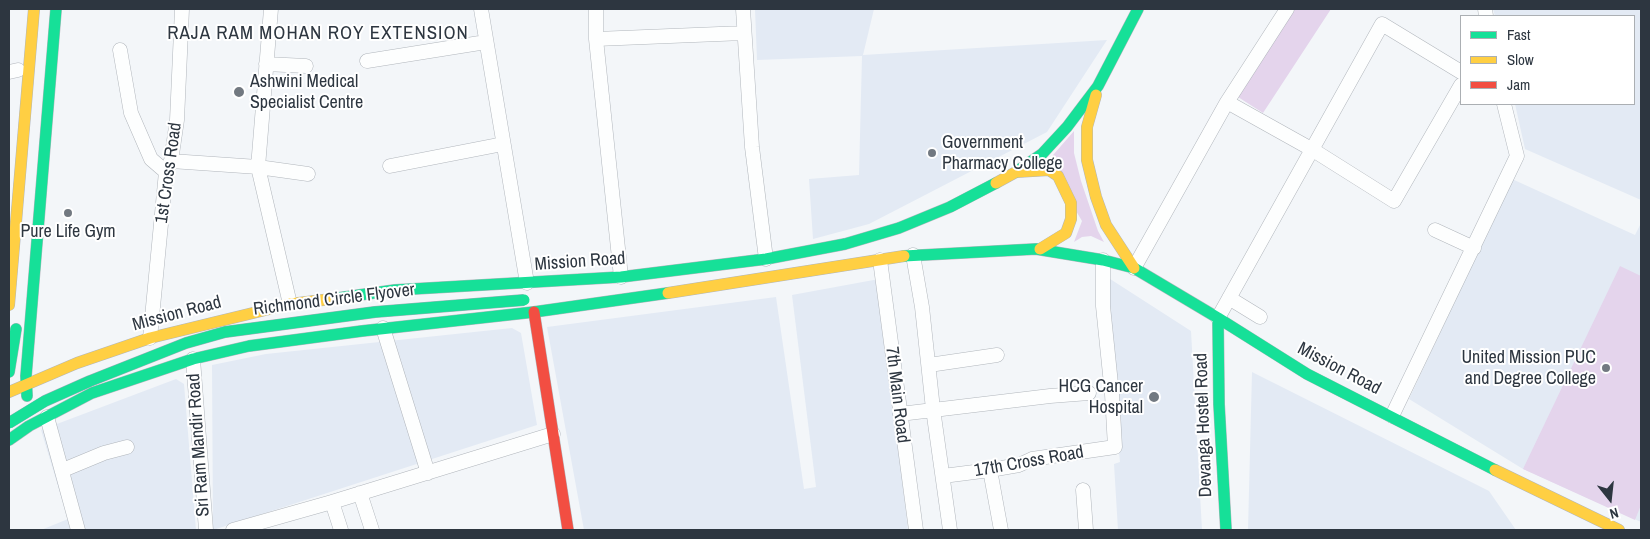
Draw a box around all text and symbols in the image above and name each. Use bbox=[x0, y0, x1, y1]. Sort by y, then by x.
legend bbox=[1460, 15, 1635, 105]
district label: RAJA RAM MOHAN ROY EXTENSION bbox=[164, 23, 472, 45]
text: Fast bbox=[1507, 24, 1530, 45]
text: Slow bbox=[1507, 49, 1534, 70]
place label: Ashwini Medical Specialist Centre bbox=[250, 71, 363, 114]
text: Jam bbox=[1507, 74, 1530, 95]
marker: Ashwini Medical Specialist Centre bbox=[232, 85, 246, 99]
street label: 1st Cross Road bbox=[151, 121, 187, 225]
place label: Government Pharmacy College bbox=[942, 132, 1063, 174]
marker: Government Pharmacy College bbox=[926, 147, 938, 159]
marker: Pure Life Gym bbox=[62, 207, 74, 219]
place label: Pure Life Gym bbox=[20, 221, 116, 243]
street label: Mission Road bbox=[534, 248, 626, 276]
street label: Richmond Circle Flyover bbox=[252, 279, 416, 321]
street label: Mission Road bbox=[130, 292, 224, 336]
street label: Mission Road bbox=[1294, 338, 1384, 400]
street label: 7th Main Road bbox=[880, 346, 914, 444]
place label: United Mission PUC and Degree College bbox=[1461, 347, 1596, 389]
street label: Devanga Hostel Road bbox=[1191, 352, 1217, 498]
marker: United Mission PUC and Degree College bbox=[1600, 362, 1612, 374]
street label: Sri Ram Mandir Road bbox=[183, 373, 215, 517]
place label: HCG Cancer Hospital bbox=[1059, 376, 1143, 418]
marker: HCG Cancer Hospital bbox=[1147, 390, 1161, 404]
street label: 17th Cross Road bbox=[973, 442, 1085, 482]
north arrow bbox=[1585, 474, 1635, 524]
text: N bbox=[1608, 504, 1621, 523]

